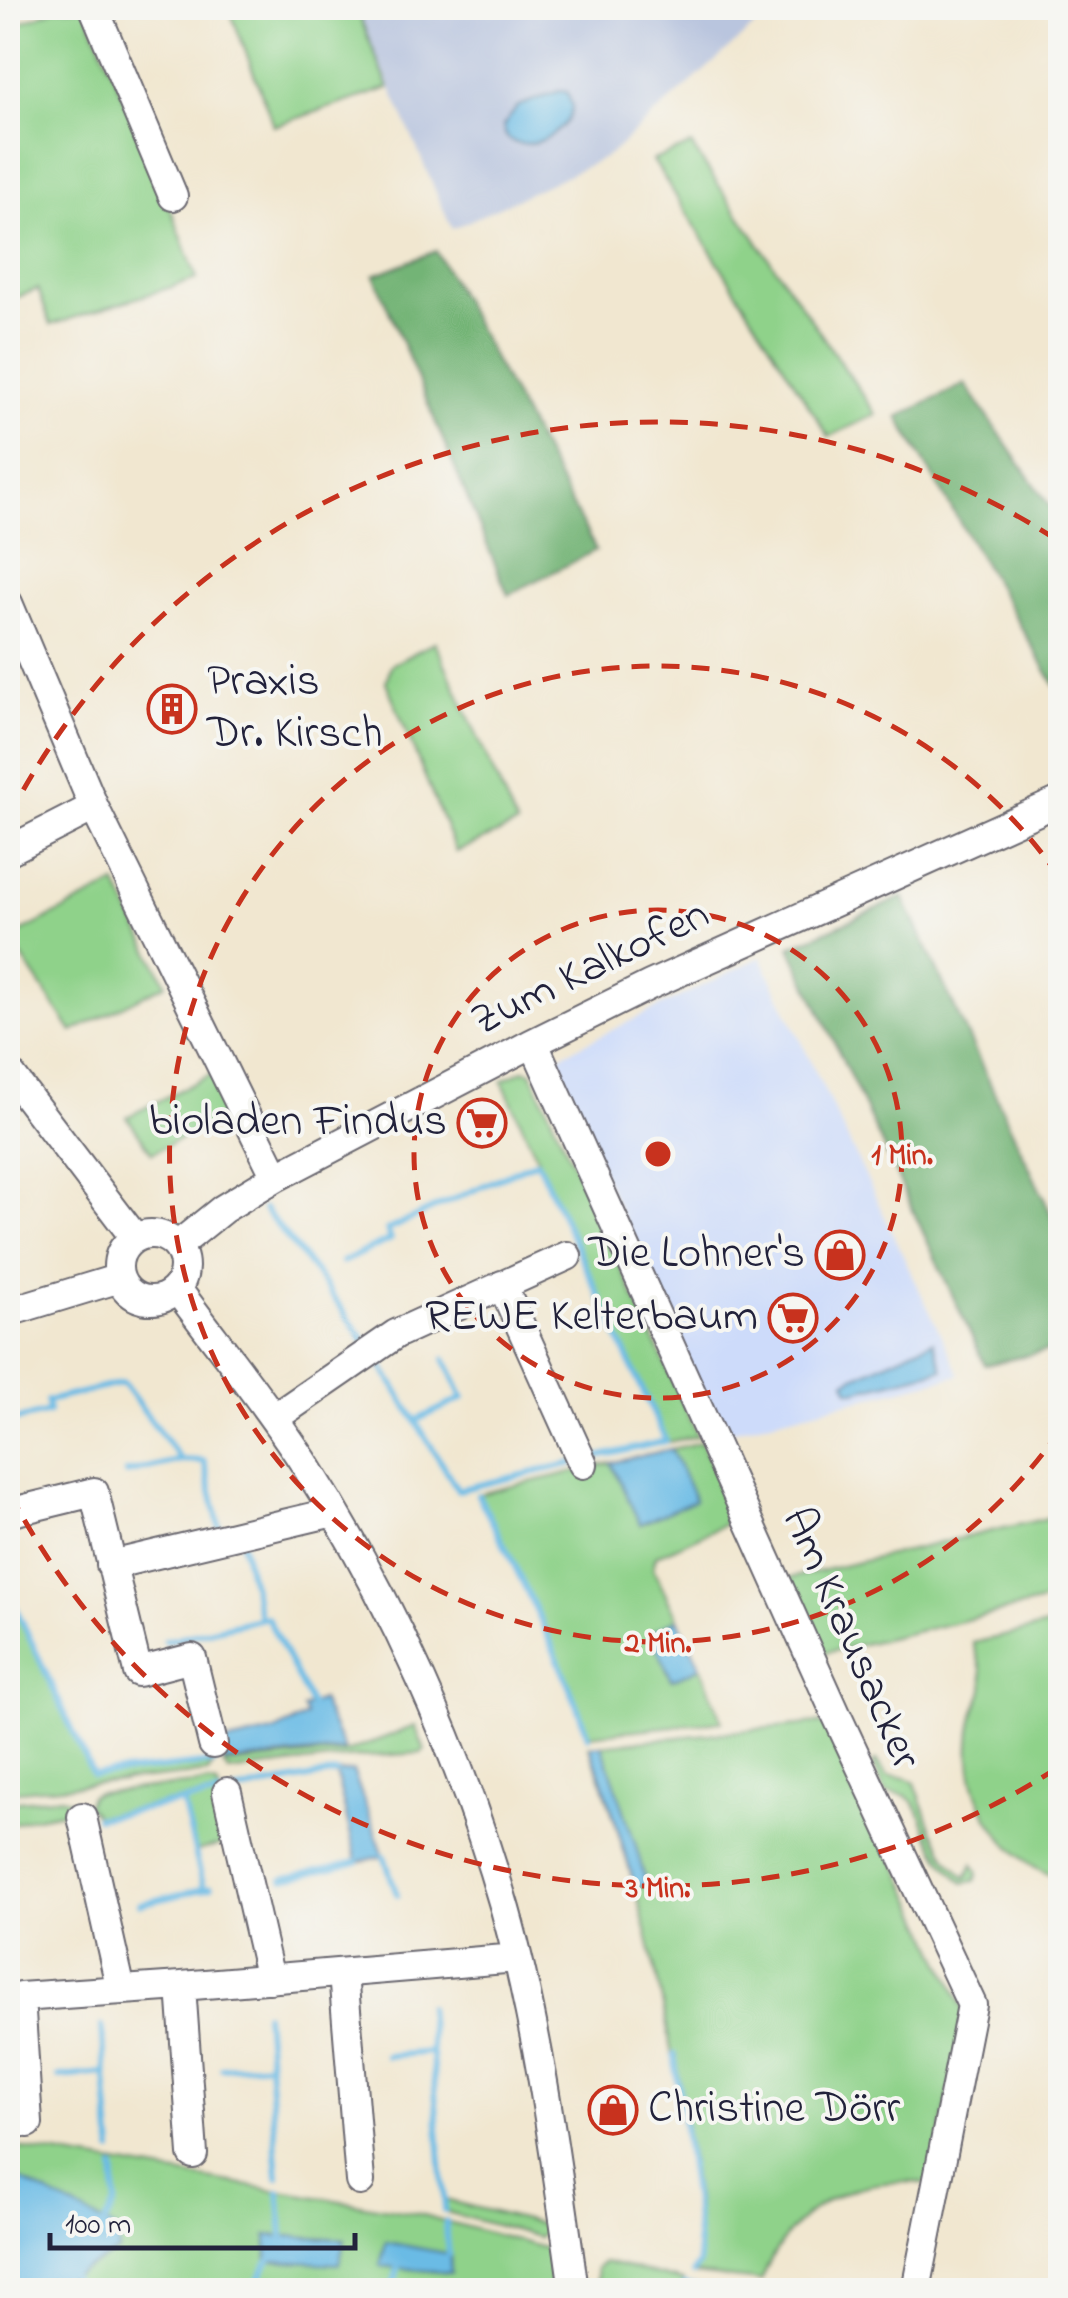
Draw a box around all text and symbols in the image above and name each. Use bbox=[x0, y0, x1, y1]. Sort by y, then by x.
place label: Praxis Dr. Kirsch bbox=[206, 650, 383, 768]
building icon: Praxis Dr. Kirsch bbox=[146, 683, 198, 735]
street label: Zum Kalkofen bbox=[461, 883, 721, 1055]
place label: bioladen Findus bbox=[149, 1090, 447, 1156]
supermarket icon: bioladen Findus bbox=[456, 1097, 508, 1149]
text: 1 Min. bbox=[871, 1135, 933, 1179]
centre of rings bbox=[640, 1136, 676, 1172]
place label: Die Lohner's bbox=[588, 1222, 805, 1288]
shop icon: Die Lohner's bbox=[814, 1229, 866, 1281]
place label: REWE Kelterbaum bbox=[425, 1285, 758, 1351]
supermarket icon: REWE Kelterbaum bbox=[767, 1292, 819, 1344]
street label: Am Krausacker bbox=[763, 1497, 937, 1781]
text: 2 Min. bbox=[624, 1623, 691, 1667]
text: 3 Min. bbox=[625, 1868, 690, 1912]
place label: Christine Dörr bbox=[648, 2077, 900, 2143]
shop icon: Christine Dörr bbox=[587, 2084, 639, 2136]
scale bar bbox=[50, 2188, 355, 2250]
text: 100 m bbox=[65, 2204, 131, 2248]

